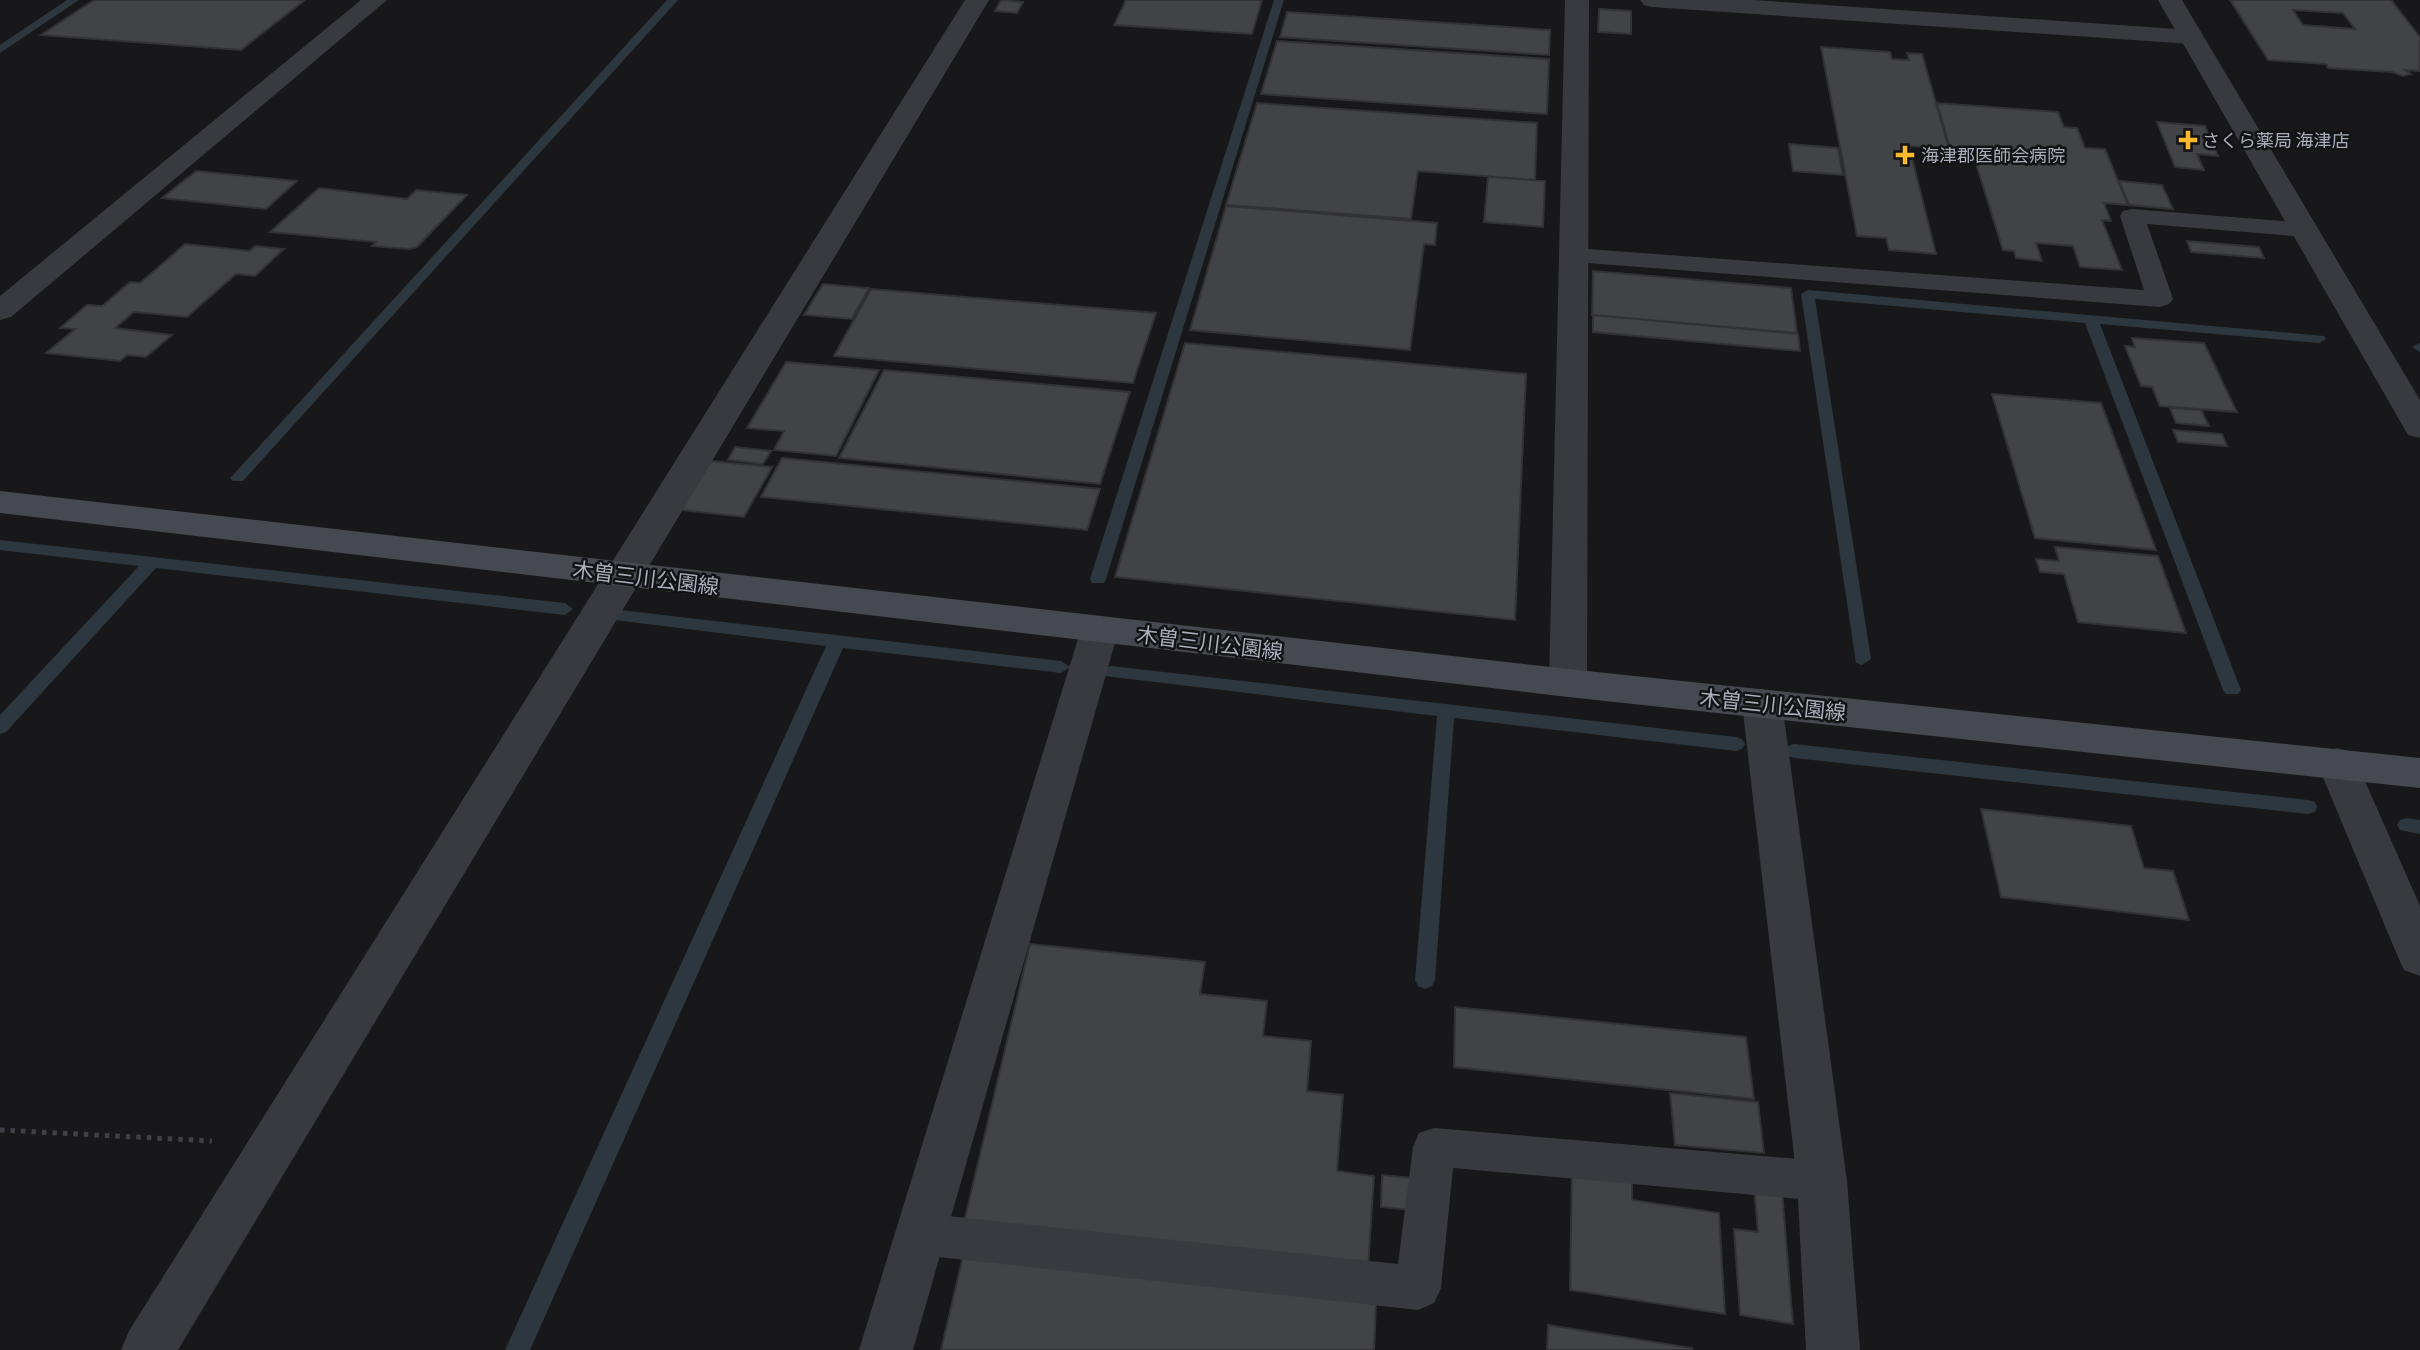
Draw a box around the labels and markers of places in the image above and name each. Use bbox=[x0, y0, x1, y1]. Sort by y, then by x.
place label: さくら薬局 海津店 bbox=[2202, 129, 2350, 151]
marker: さくら薬局 海津店 bbox=[2180, 132, 2196, 148]
place label: 海津郡医師会病院 bbox=[1921, 144, 2065, 166]
marker: 海津郡医師会病院 bbox=[1895, 145, 1915, 165]

